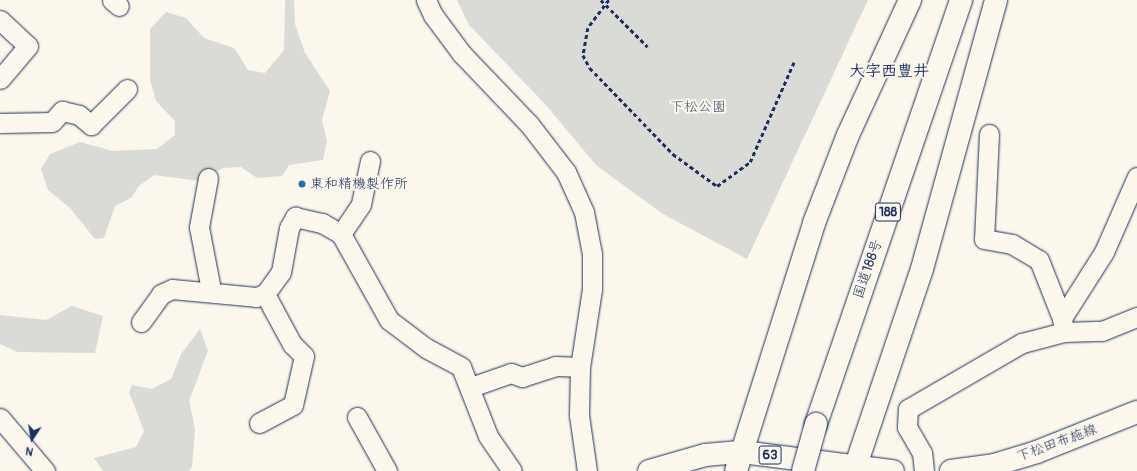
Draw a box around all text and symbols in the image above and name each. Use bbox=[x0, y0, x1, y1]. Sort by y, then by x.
district label: 大字西豊井 bbox=[849, 61, 929, 81]
park label: 下松公園 bbox=[670, 99, 726, 115]
place label: 東和精機製作所 bbox=[310, 176, 408, 192]
marker: 東和精機製作所 bbox=[297, 179, 307, 189]
road number: 188 bbox=[874, 201, 902, 223]
street label: 国道188号 bbox=[850, 237, 886, 301]
north arrow bbox=[12, 419, 52, 459]
street label: 下松田布施線 bbox=[1015, 421, 1099, 465]
text: N bbox=[24, 444, 34, 458]
road number: 63 bbox=[758, 444, 782, 466]

